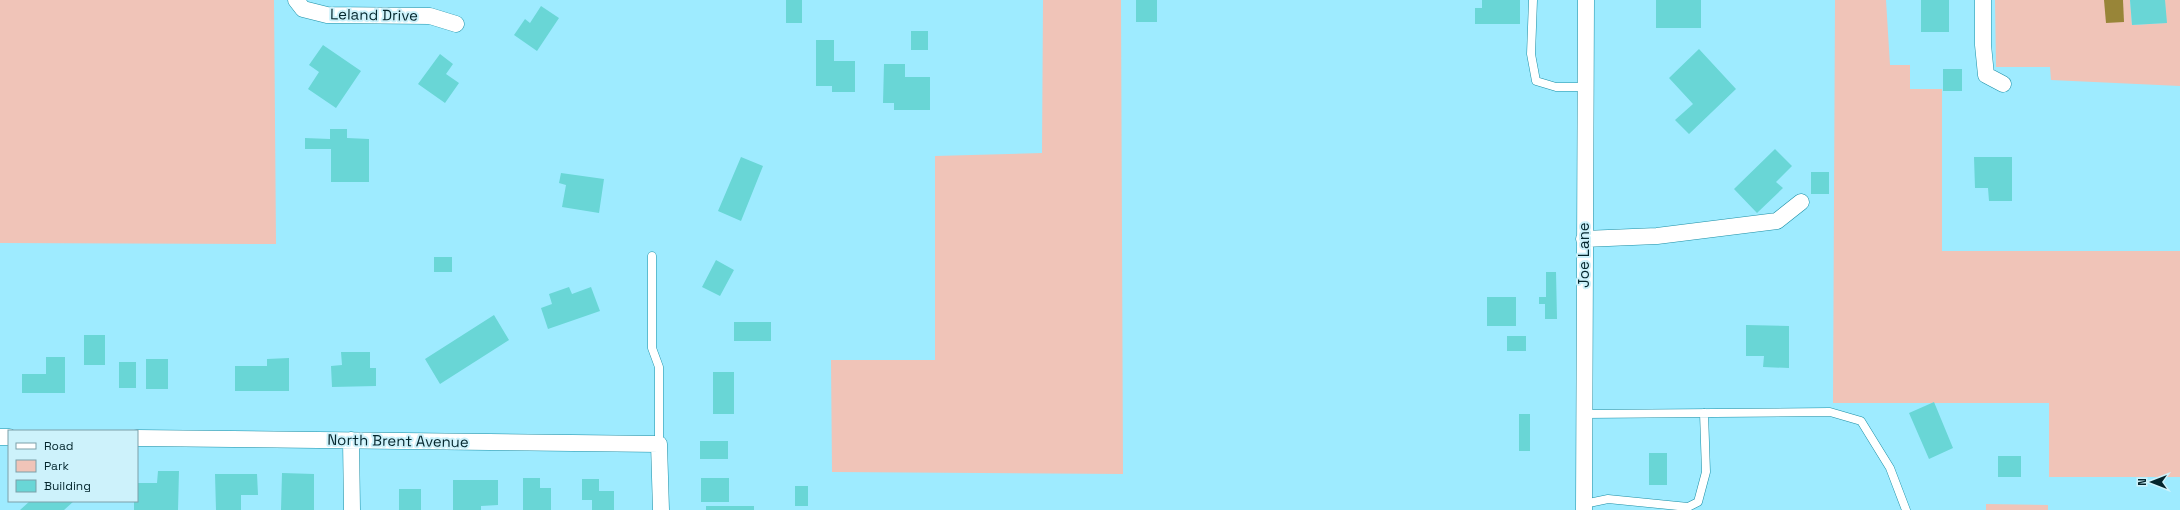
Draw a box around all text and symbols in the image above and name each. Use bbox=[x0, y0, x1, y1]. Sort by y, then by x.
street label: Leland Drive bbox=[330, 4, 418, 25]
street label: Joe Lane bbox=[1574, 222, 1593, 288]
legend bbox=[8, 430, 138, 502]
street label: North Brent Avenue bbox=[327, 430, 469, 451]
text: Road bbox=[44, 438, 73, 454]
text: Park bbox=[44, 458, 69, 474]
north arrow bbox=[2132, 462, 2172, 502]
text: Building bbox=[44, 478, 91, 494]
text: N bbox=[2135, 478, 2149, 486]

